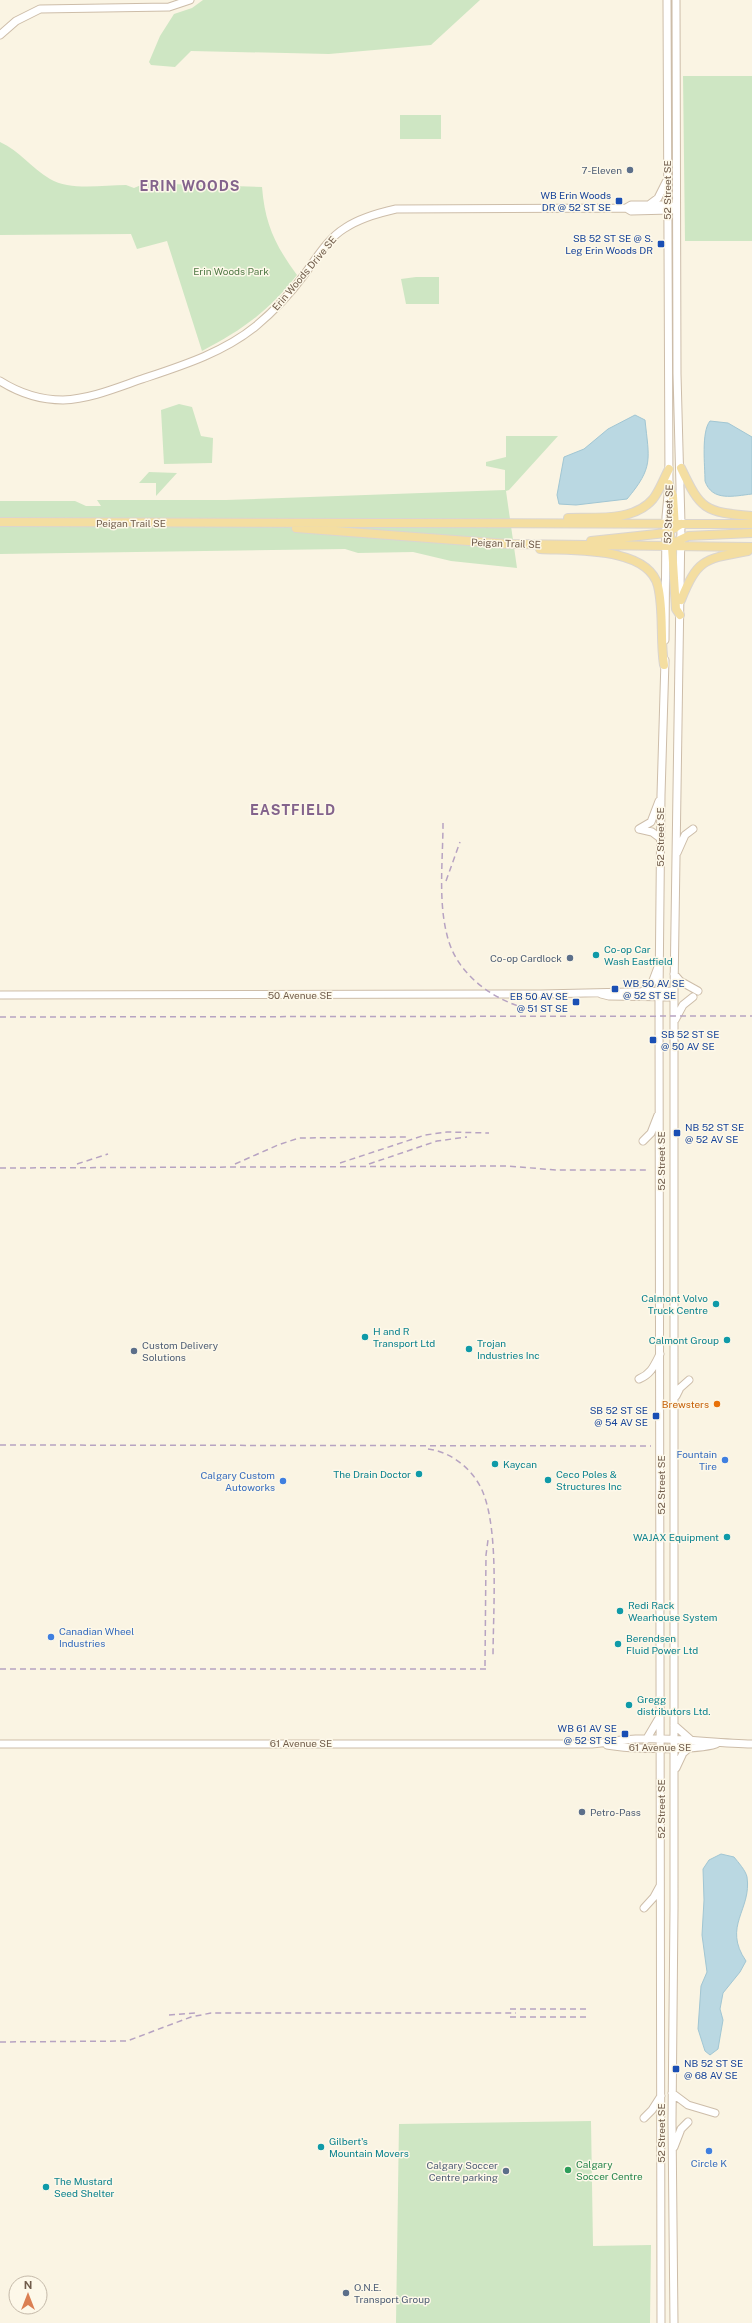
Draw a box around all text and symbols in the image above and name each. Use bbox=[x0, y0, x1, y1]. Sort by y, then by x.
street label: 52 Street SE bbox=[661, 160, 673, 220]
place label: 7-Eleven bbox=[581, 164, 622, 176]
marker: 7-Eleven bbox=[625, 165, 635, 175]
district label: ERIN WOODS bbox=[140, 178, 240, 194]
place label: WB Erin Woods DR @ 52 ST SE bbox=[540, 189, 611, 213]
marker: WB Erin Woods DR @ 52 ST SE bbox=[614, 196, 624, 206]
place label: SB 52 ST SE @ S. Leg Erin Woods DR bbox=[565, 232, 653, 256]
street label: Erin Woods Drive SE bbox=[269, 233, 339, 313]
marker: SB 52 ST SE @ S. Leg Erin Woods DR bbox=[656, 239, 666, 249]
park label: Erin Woods Park bbox=[193, 265, 269, 277]
street label: 52 Street SE bbox=[661, 484, 675, 544]
street label: Peigan Trail SE bbox=[96, 517, 166, 529]
street label: Peigan Trail SE bbox=[471, 536, 541, 550]
district label: EASTFIELD bbox=[250, 802, 336, 818]
street label: 52 Street SE bbox=[654, 807, 666, 867]
place label: Co-op Car Wash Eastfield bbox=[604, 943, 673, 967]
marker: Co-op Car Wash Eastfield bbox=[591, 950, 601, 960]
place label: Co-op Cardlock bbox=[490, 952, 562, 964]
marker: Co-op Cardlock bbox=[565, 953, 575, 963]
place label: WB 50 AV SE @ 52 ST SE bbox=[623, 977, 685, 1001]
marker: WB 50 AV SE @ 52 ST SE bbox=[610, 984, 620, 994]
street label: 50 Avenue SE bbox=[268, 989, 332, 1001]
place label: EB 50 AV SE @ 51 ST SE bbox=[510, 990, 568, 1014]
marker: EB 50 AV SE @ 51 ST SE bbox=[571, 997, 581, 1007]
place label: SB 52 ST SE @ 50 AV SE bbox=[661, 1028, 719, 1052]
marker: SB 52 ST SE @ 50 AV SE bbox=[648, 1035, 658, 1045]
place label: NB 52 ST SE @ 52 AV SE bbox=[685, 1121, 744, 1145]
marker: NB 52 ST SE @ 52 AV SE bbox=[672, 1128, 682, 1138]
street label: 52 Street SE bbox=[655, 1131, 667, 1191]
place label: Calmont Volvo Truck Centre bbox=[641, 1292, 708, 1316]
marker: Calmont Volvo Truck Centre bbox=[711, 1299, 721, 1309]
place label: H and R Transport Ltd bbox=[373, 1325, 435, 1349]
marker: H and R Transport Ltd bbox=[360, 1332, 370, 1342]
place label: Calmont Group bbox=[649, 1334, 719, 1346]
marker: Calmont Group bbox=[722, 1335, 732, 1345]
place label: Trojan Industries Inc bbox=[477, 1337, 540, 1361]
place label: Custom Delivery Solutions bbox=[142, 1339, 219, 1363]
marker: Trojan Industries Inc bbox=[464, 1344, 474, 1354]
marker: Custom Delivery Solutions bbox=[129, 1346, 139, 1356]
place label: Brewsters bbox=[662, 1398, 709, 1410]
marker: Brewsters bbox=[712, 1399, 722, 1409]
place label: SB 52 ST SE @ 54 AV SE bbox=[590, 1404, 648, 1428]
marker: SB 52 ST SE @ 54 AV SE bbox=[651, 1411, 661, 1421]
place label: Fountain Tire bbox=[676, 1448, 717, 1472]
street label: 52 Street SE bbox=[655, 1455, 667, 1515]
marker: Fountain Tire bbox=[720, 1455, 730, 1465]
place label: Kaycan bbox=[503, 1458, 537, 1470]
marker: Kaycan bbox=[490, 1459, 500, 1469]
place label: The Drain Doctor bbox=[333, 1468, 411, 1480]
place label: Ceco Poles & Structures Inc bbox=[556, 1468, 622, 1492]
place label: Calgary Custom Autoworks bbox=[200, 1469, 275, 1493]
marker: The Drain Doctor bbox=[414, 1469, 424, 1479]
marker: Ceco Poles & Structures Inc bbox=[543, 1475, 553, 1485]
marker: Calgary Custom Autoworks bbox=[278, 1476, 288, 1486]
place label: WAJAX Equipment bbox=[633, 1531, 719, 1543]
marker: WAJAX Equipment bbox=[722, 1532, 732, 1542]
place label: Redi Rack Wearhouse System bbox=[628, 1599, 717, 1623]
marker: Redi Rack Wearhouse System bbox=[615, 1606, 625, 1616]
place label: Canadian Wheel Industries bbox=[59, 1625, 134, 1649]
marker: Canadian Wheel Industries bbox=[46, 1632, 56, 1642]
place label: Berendsen Fluid Power Ltd bbox=[626, 1632, 698, 1656]
marker: Berendsen Fluid Power Ltd bbox=[613, 1639, 623, 1649]
place label: Gregg distributors Ltd. bbox=[637, 1693, 711, 1717]
marker: Gregg distributors Ltd. bbox=[624, 1700, 634, 1710]
place label: WB 61 AV SE @ 52 ST SE bbox=[558, 1722, 617, 1746]
marker: WB 61 AV SE @ 52 ST SE bbox=[620, 1729, 630, 1739]
street label: 61 Avenue SE bbox=[270, 1737, 332, 1749]
street label: 61 Avenue SE bbox=[629, 1741, 691, 1753]
street label: 52 Street SE bbox=[655, 1779, 667, 1839]
place label: Petro-Pass bbox=[590, 1806, 641, 1818]
marker: Petro-Pass bbox=[577, 1807, 587, 1817]
place label: NB 52 ST SE @ 68 AV SE bbox=[684, 2057, 743, 2081]
marker: NB 52 ST SE @ 68 AV SE bbox=[671, 2064, 681, 2074]
street label: 52 Street SE bbox=[655, 2103, 667, 2163]
place label: Gilbert's Mountain Movers bbox=[329, 2135, 409, 2159]
marker: Gilbert's Mountain Movers bbox=[316, 2142, 326, 2152]
marker: Circle K bbox=[704, 2146, 714, 2156]
place label: Circle K bbox=[691, 2157, 727, 2169]
place label: Calgary Soccer Centre bbox=[576, 2158, 643, 2182]
place label: Calgary Soccer Centre parking bbox=[426, 2159, 498, 2183]
marker: Calgary Soccer Centre bbox=[563, 2165, 573, 2175]
marker: Calgary Soccer Centre parking bbox=[501, 2166, 511, 2176]
place label: The Mustard Seed Shelter bbox=[54, 2175, 115, 2199]
marker: The Mustard Seed Shelter bbox=[41, 2182, 51, 2192]
north arrow bbox=[8, 2275, 48, 2315]
text: N bbox=[24, 2279, 32, 2291]
place label: O.N.E. Transport Group bbox=[354, 2281, 430, 2305]
marker: O.N.E. Transport Group bbox=[341, 2288, 351, 2298]

